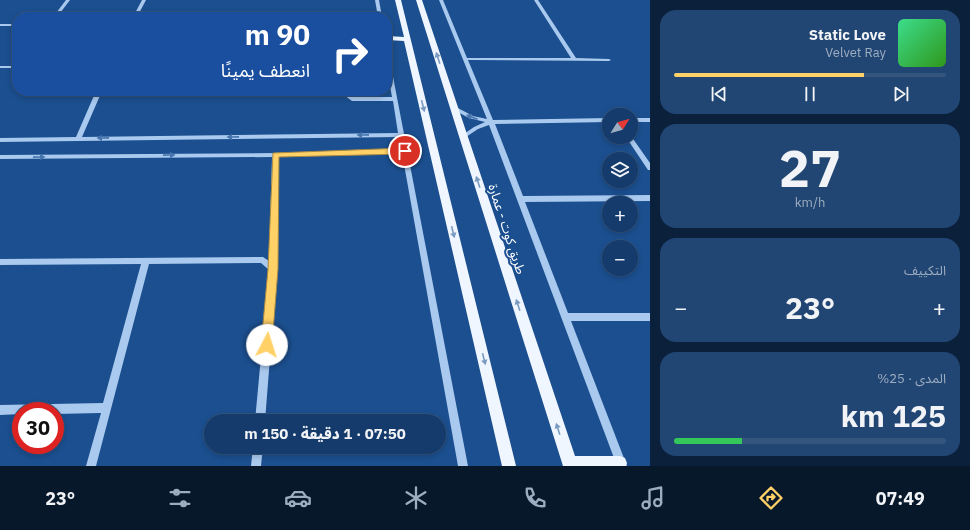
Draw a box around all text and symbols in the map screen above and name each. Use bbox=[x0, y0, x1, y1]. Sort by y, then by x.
text: 90 m bbox=[245, 16, 310, 53]
text: Static Love bbox=[809, 25, 886, 44]
icon: right bbox=[324, 28, 376, 80]
text: Velvet Ray bbox=[825, 44, 886, 61]
one-way arrow bbox=[435, 52, 441, 64]
text: انعطف يمينًا bbox=[221, 59, 310, 82]
icon: previous bbox=[708, 83, 730, 105]
icon: pause bbox=[799, 83, 821, 105]
icon: next bbox=[890, 83, 912, 105]
one-way arrow bbox=[420, 100, 426, 112]
north arrow bbox=[602, 108, 638, 144]
map controls bbox=[602, 108, 638, 276]
one-way arrow bbox=[466, 113, 478, 119]
one-way arrow bbox=[356, 132, 369, 138]
one-way arrow bbox=[226, 134, 239, 140]
pin bbox=[388, 134, 422, 168]
text: 27 bbox=[779, 134, 841, 201]
one-way arrow bbox=[97, 135, 109, 142]
icon: arrive bbox=[394, 140, 416, 162]
one-way arrow bbox=[163, 152, 175, 159]
button: layers bbox=[602, 152, 638, 188]
one-way arrow bbox=[33, 154, 46, 160]
one-way arrow bbox=[475, 175, 481, 187]
street label: طريق كوت - عمارة bbox=[484, 182, 530, 277]
text: km/h bbox=[795, 194, 825, 211]
button: + bbox=[602, 196, 638, 232]
one-way arrow bbox=[451, 226, 457, 239]
button: − bbox=[602, 240, 638, 276]
text: التكييف bbox=[904, 262, 946, 279]
text: 23° bbox=[785, 288, 835, 327]
text: − bbox=[674, 293, 687, 322]
text: + bbox=[933, 293, 946, 322]
one-way arrow bbox=[515, 299, 521, 311]
position arrow bbox=[246, 324, 288, 366]
one-way arrow bbox=[481, 353, 487, 365]
text: المدى · 25% bbox=[877, 370, 946, 387]
text: 125 km bbox=[841, 396, 946, 435]
speed limit sign: 30 bbox=[12, 402, 64, 454]
one-way arrow bbox=[555, 423, 561, 435]
text: 07:50 · 1 دقيقة · 150 m bbox=[244, 424, 406, 443]
icon: filters bbox=[166, 484, 194, 512]
icon: car bbox=[284, 484, 312, 512]
icon: climate bbox=[402, 484, 430, 512]
icon: phone bbox=[521, 484, 549, 512]
icon: music bbox=[639, 484, 667, 512]
icon: directions bbox=[757, 484, 785, 512]
text: 23° bbox=[45, 487, 75, 510]
text: 07:49 bbox=[876, 487, 925, 510]

